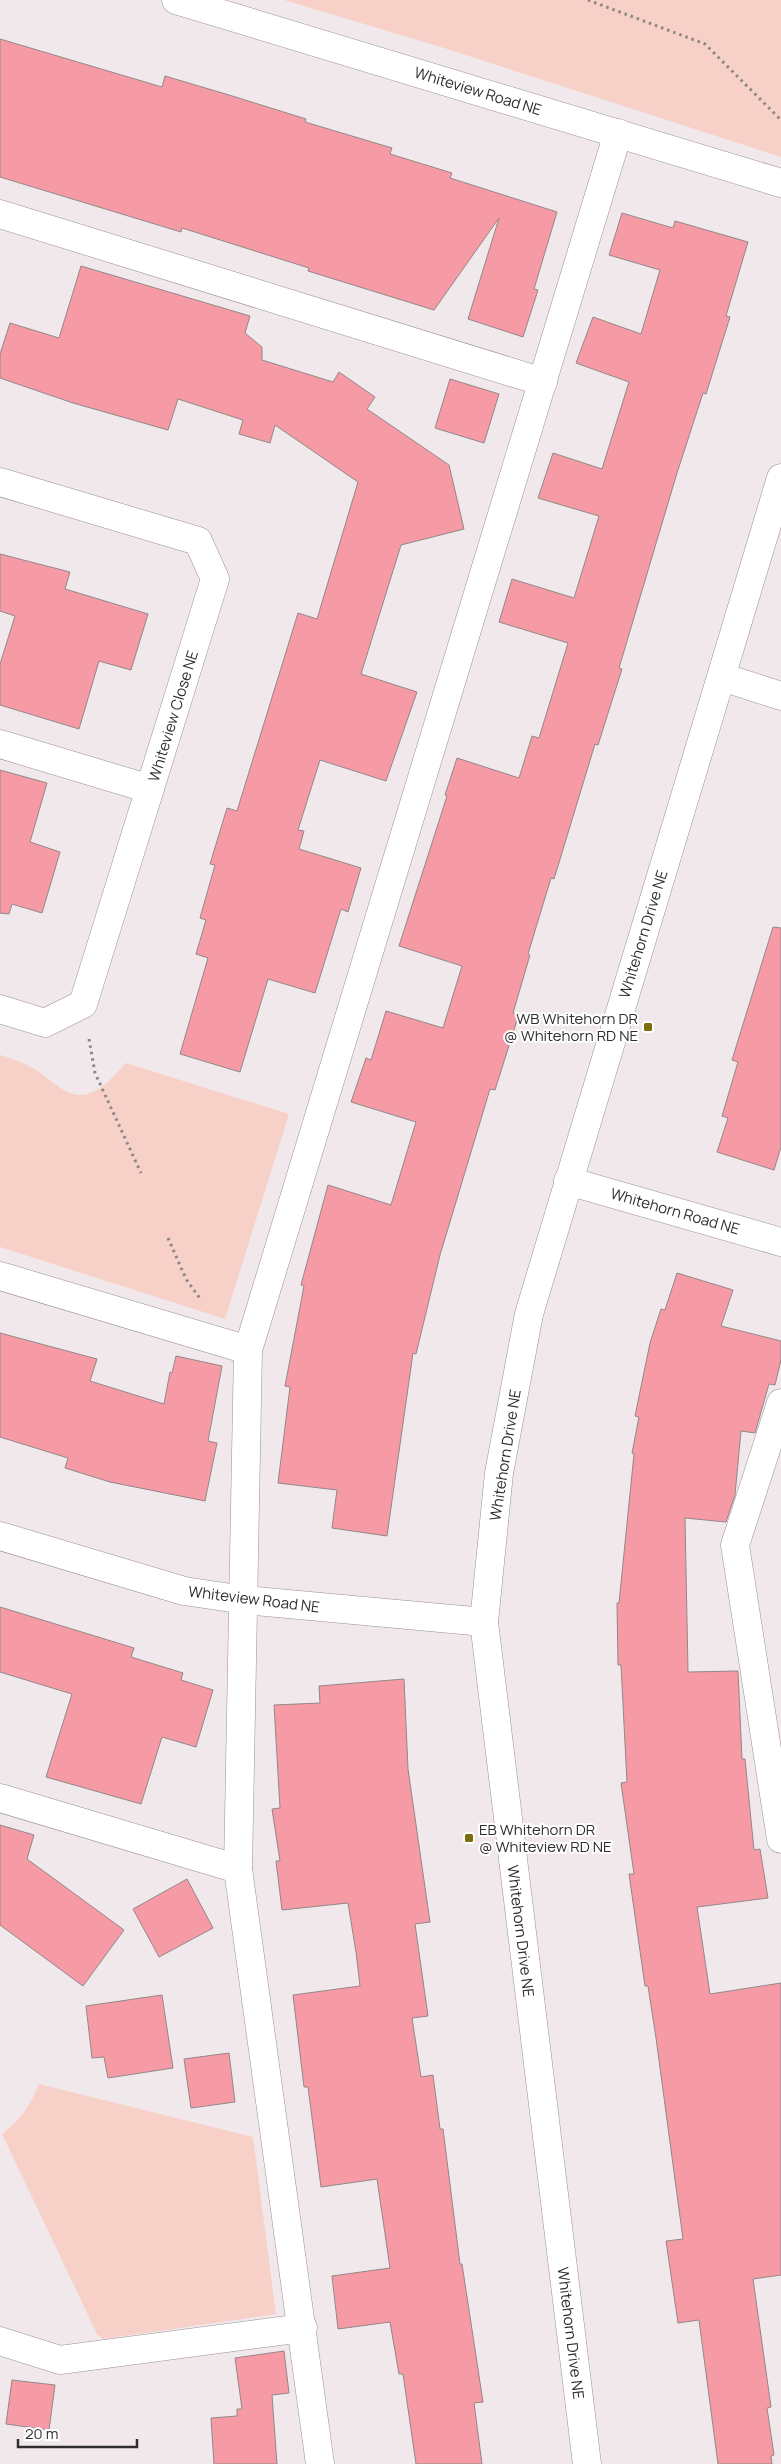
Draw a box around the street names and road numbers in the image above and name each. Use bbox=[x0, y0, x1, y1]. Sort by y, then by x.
street label: Whiteview Road NE bbox=[412, 62, 544, 120]
street label: Whiteview Close NE bbox=[143, 648, 203, 784]
street label: Whitehorn Drive NE bbox=[614, 867, 672, 1001]
street label: Whitehorn Road NE bbox=[608, 1183, 742, 1239]
street label: Whitehorn Drive NE bbox=[484, 1388, 526, 1522]
street label: Whiteview Road NE bbox=[187, 1581, 321, 1617]
street label: Whitehorn Drive NE bbox=[502, 1864, 540, 1998]
street label: Whitehorn Drive NE bbox=[552, 2266, 590, 2400]

